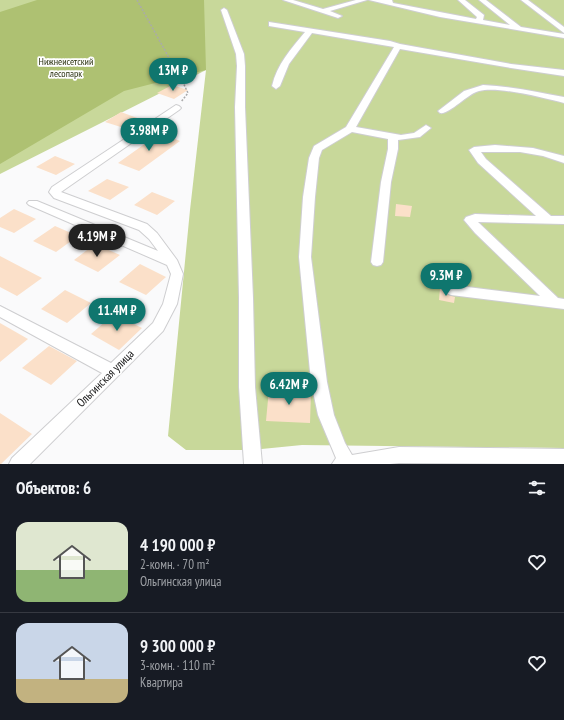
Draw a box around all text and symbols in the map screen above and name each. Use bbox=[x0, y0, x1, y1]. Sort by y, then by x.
park label: Нижнеисетский лесопарк bbox=[39, 55, 93, 80]
pin: 13M ₽ bbox=[145, 58, 201, 92]
text: 13M ₽ bbox=[158, 62, 188, 79]
pin: 3.98M ₽ bbox=[112, 118, 186, 152]
text: 3.98M ₽ bbox=[130, 122, 168, 139]
pin: 4.19M ₽ bbox=[60, 224, 134, 258]
text: 4.19M ₽ bbox=[78, 228, 116, 245]
pin: 9.3M ₽ bbox=[413, 263, 479, 297]
text: 9.3M ₽ bbox=[430, 267, 462, 284]
pin: 11.4M ₽ bbox=[80, 298, 154, 332]
text: 11.4M ₽ bbox=[98, 302, 136, 319]
street label: Ольгинская улица bbox=[73, 346, 137, 410]
pin: 6.42M ₽ bbox=[252, 372, 326, 406]
text: 6.42M ₽ bbox=[270, 376, 308, 393]
text: Объектов: 6 bbox=[16, 477, 91, 499]
icon: filters bbox=[526, 477, 548, 499]
text: 4 190 000 ₽ bbox=[140, 534, 215, 556]
icon: home bbox=[48, 538, 96, 586]
icon: heart bbox=[526, 551, 548, 573]
text: 2-комн. · 70 m² bbox=[140, 556, 210, 573]
text: Ольгинская улица bbox=[140, 573, 221, 590]
text: 9 300 000 ₽ bbox=[140, 635, 215, 657]
icon: home bbox=[48, 639, 96, 687]
icon: heart bbox=[526, 652, 548, 674]
text: 3-комн. · 110 m² bbox=[140, 657, 215, 674]
text: Квартира bbox=[140, 674, 183, 691]

